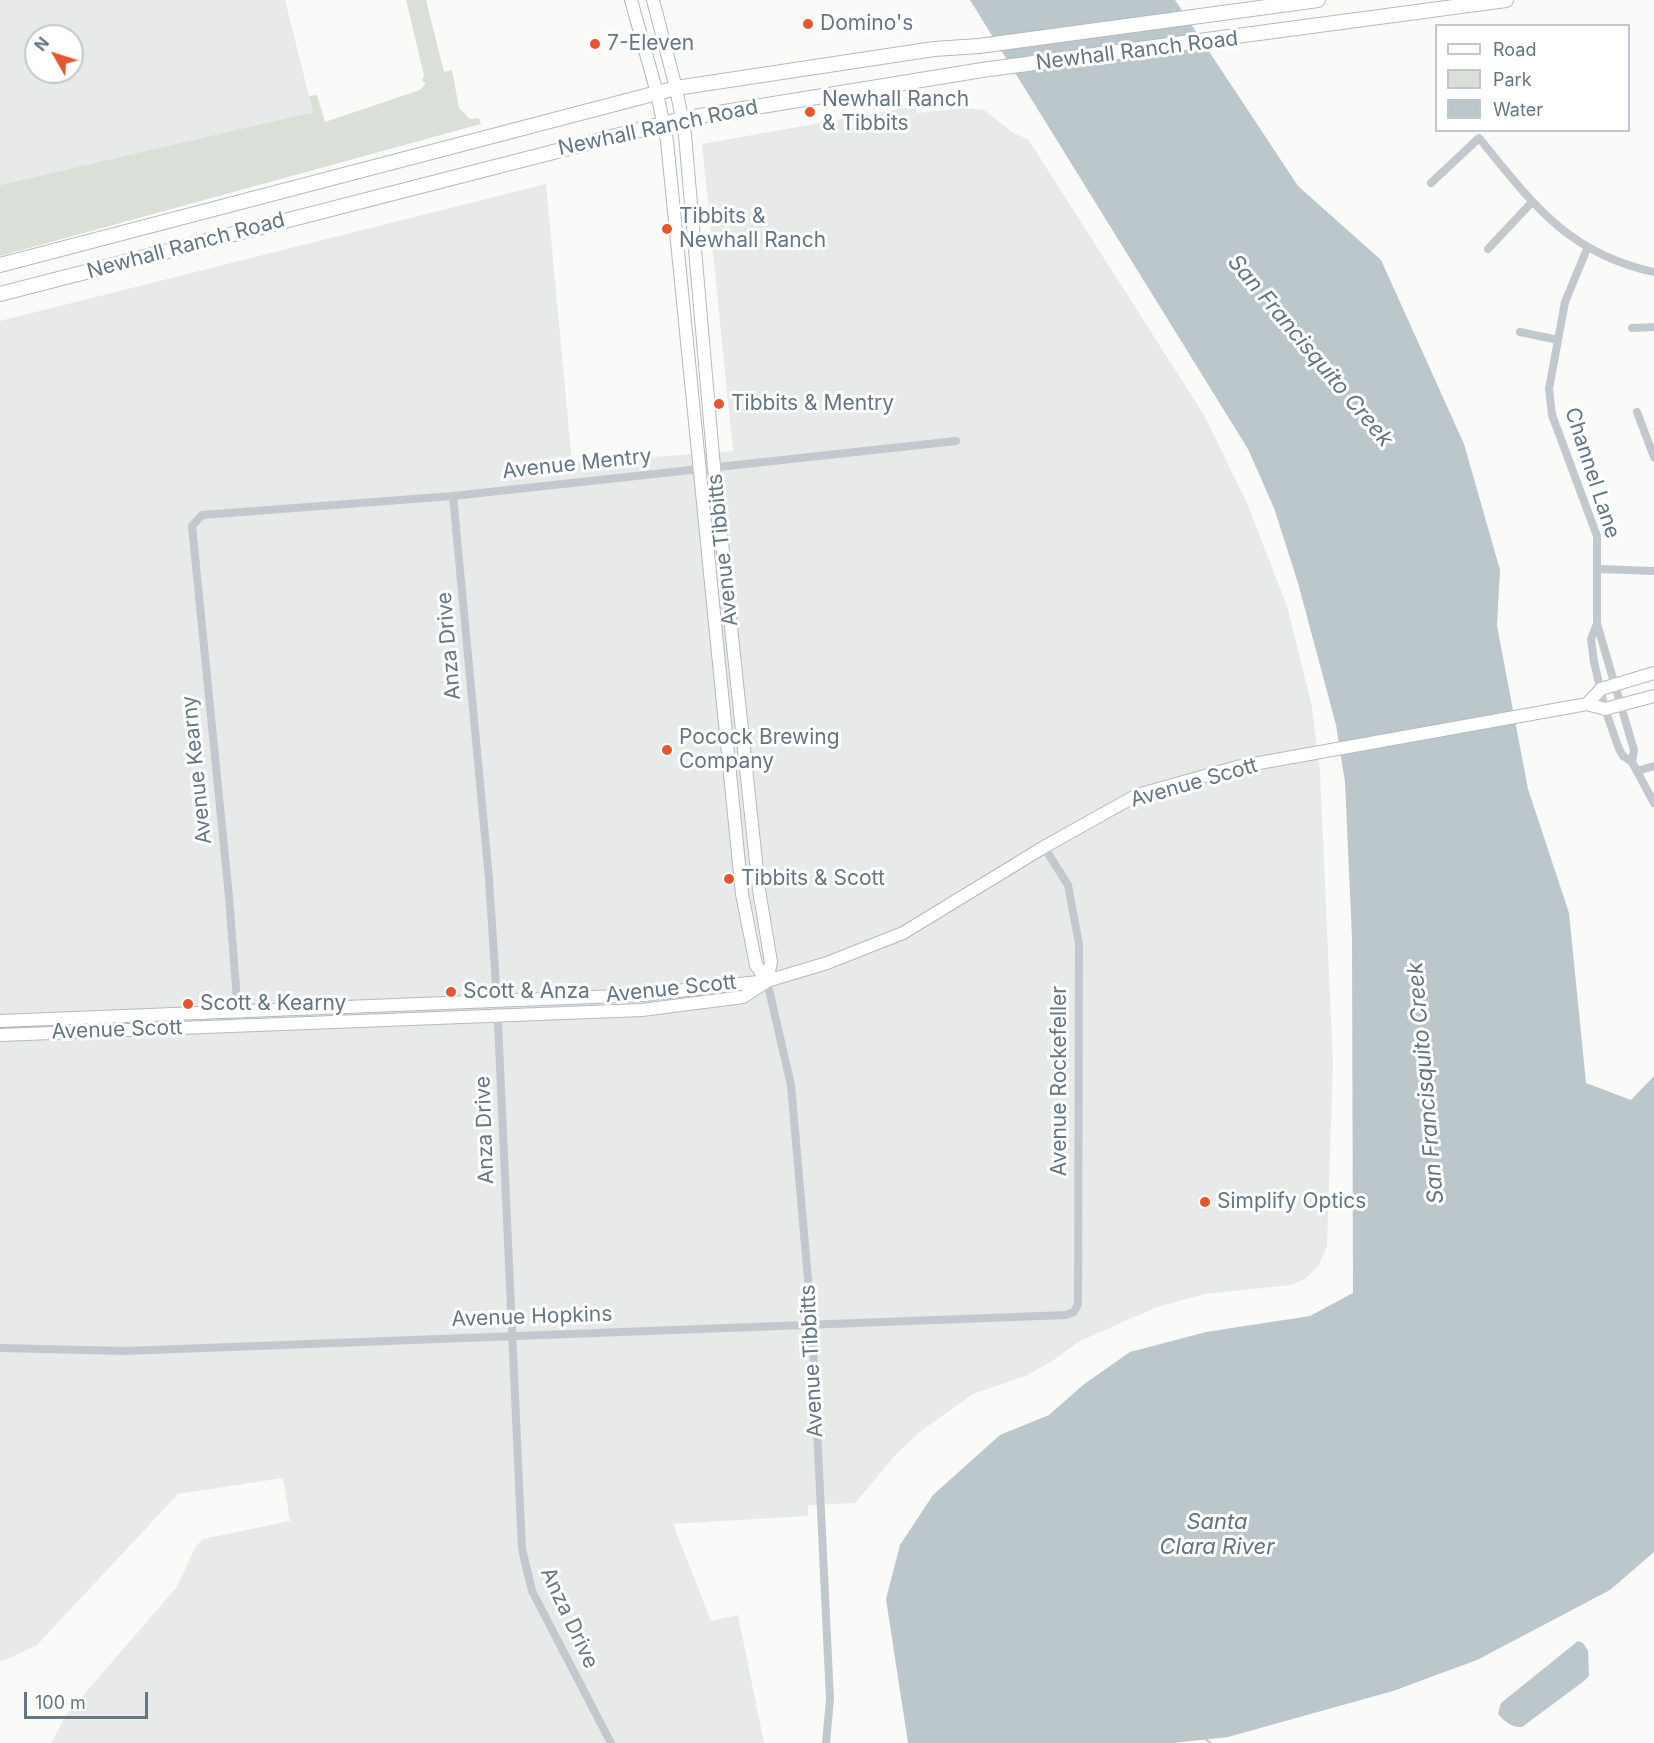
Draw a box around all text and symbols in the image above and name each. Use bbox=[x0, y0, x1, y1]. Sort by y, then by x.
place label: Domino's bbox=[820, 11, 913, 37]
marker: Domino's bbox=[801, 17, 815, 31]
north arrow bbox=[24, 24, 84, 84]
legend bbox=[1435, 24, 1630, 132]
street label: Newhall Ranch Road bbox=[1034, 26, 1240, 76]
place label: 7-Eleven bbox=[607, 31, 694, 57]
text: N bbox=[30, 33, 53, 55]
marker: 7-Eleven bbox=[588, 37, 602, 51]
text: Road bbox=[1493, 39, 1536, 60]
text: Park bbox=[1493, 69, 1532, 90]
place label: Newhall Ranch & Tibbits bbox=[822, 87, 969, 137]
street label: Newhall Ranch Road bbox=[556, 94, 760, 162]
text: Water bbox=[1493, 99, 1543, 120]
marker: Newhall Ranch & Tibbits bbox=[803, 105, 817, 119]
place label: Tibbits & Newhall Ranch bbox=[679, 204, 826, 254]
street label: Newhall Ranch Road bbox=[84, 207, 288, 285]
marker: Tibbits & Newhall Ranch bbox=[660, 222, 674, 236]
water label: San Francisquito Creek bbox=[1222, 250, 1398, 452]
place label: Tibbits & Mentry bbox=[731, 391, 894, 417]
marker: Tibbits & Mentry bbox=[712, 397, 726, 411]
street label: Channel Lane bbox=[1559, 404, 1625, 542]
street label: Avenue Mentry bbox=[501, 444, 653, 484]
street label: Avenue Tibbitts bbox=[702, 472, 744, 628]
street label: Anza Drive bbox=[432, 591, 466, 701]
street label: Avenue Kearny bbox=[177, 694, 217, 846]
place label: Pocock Brewing Company bbox=[679, 725, 840, 775]
marker: Pocock Brewing Company bbox=[660, 743, 674, 757]
street label: Avenue Scott bbox=[1128, 753, 1260, 813]
place label: Tibbits & Scott bbox=[741, 866, 885, 892]
marker: Tibbits & Scott bbox=[722, 872, 736, 886]
water label: San Francisquito Creek bbox=[1402, 961, 1450, 1205]
street label: Avenue Scott bbox=[605, 970, 737, 1008]
place label: Scott & Anza bbox=[463, 979, 590, 1005]
marker: Scott & Anza bbox=[444, 985, 458, 999]
street label: Avenue Rockefeller bbox=[1047, 986, 1073, 1176]
place label: Scott & Kearny bbox=[200, 991, 346, 1017]
marker: Scott & Kearny bbox=[181, 997, 195, 1011]
street label: Avenue Scott bbox=[51, 1015, 183, 1045]
street label: Anza Drive bbox=[471, 1075, 499, 1185]
place label: Simplify Optics bbox=[1217, 1189, 1366, 1215]
marker: Simplify Optics bbox=[1198, 1195, 1212, 1209]
street label: Avenue Tibbitts bbox=[795, 1284, 829, 1438]
street label: Avenue Hopkins bbox=[451, 1302, 613, 1332]
water label: Santa Clara River bbox=[1160, 1509, 1274, 1560]
street label: Anza Drive bbox=[535, 1564, 603, 1672]
scale bar bbox=[27, 1680, 152, 1718]
text: 100 m bbox=[35, 1692, 86, 1713]

